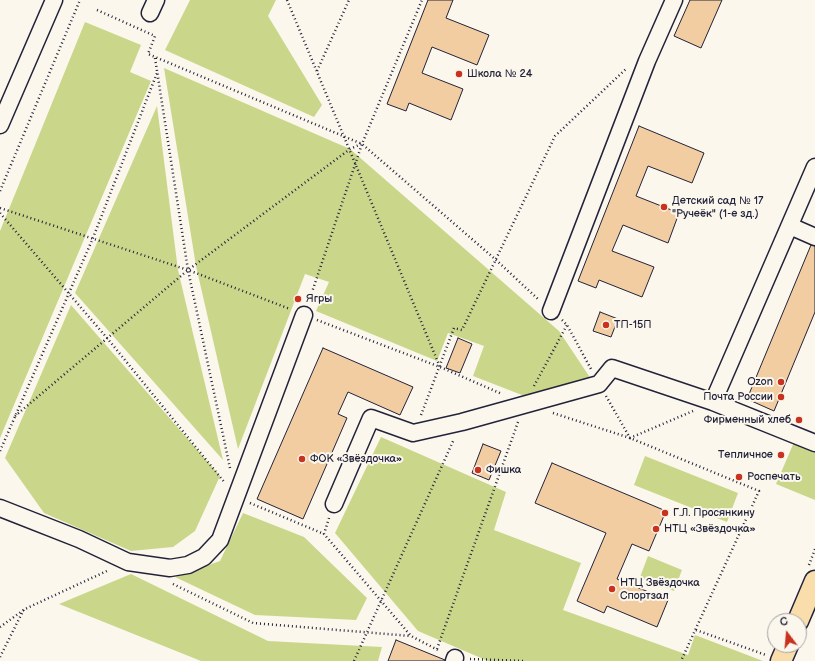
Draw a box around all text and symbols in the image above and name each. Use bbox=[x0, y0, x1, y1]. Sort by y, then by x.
place label: Школа № 24 bbox=[467, 67, 532, 81]
marker: Школа № 24 bbox=[454, 69, 464, 79]
place label: Детский сад № 17 "Ручеёк" (1-е зд.) bbox=[672, 194, 763, 220]
marker: Детский сад № 17 "Ручеёк" (1-е зд.) bbox=[659, 202, 669, 212]
place label: Ягры bbox=[306, 292, 332, 306]
marker: Ягры bbox=[293, 294, 303, 304]
place label: ТП-15П bbox=[614, 318, 651, 332]
marker: ТП-15П bbox=[601, 320, 611, 330]
place label: Ozon bbox=[747, 375, 773, 389]
marker: Ozon bbox=[776, 377, 786, 387]
place label: Почта России bbox=[703, 390, 773, 404]
marker: Почта России bbox=[776, 392, 786, 402]
place label: Фирменный хлеб bbox=[704, 413, 791, 427]
marker: Фирменный хлеб bbox=[794, 415, 804, 425]
place label: Тепличное bbox=[718, 448, 773, 462]
marker: Тепличное bbox=[776, 450, 786, 460]
place label: ФОК «Звёздочка» bbox=[310, 452, 402, 466]
marker: ФОК «Звёздочка» bbox=[297, 454, 307, 464]
place label: Фишка bbox=[486, 463, 521, 477]
marker: Фишка bbox=[473, 465, 483, 475]
place label: Роспечать bbox=[747, 470, 800, 484]
marker: Роспечать bbox=[734, 472, 744, 482]
place label: Г.Л. Просянкину bbox=[673, 506, 755, 520]
marker: Г.Л. Просянкину bbox=[660, 508, 670, 518]
place label: НТЦ «Звёздочка» bbox=[664, 522, 756, 536]
marker: НТЦ «Звёздочка» bbox=[651, 524, 661, 534]
place label: НТЦ Звёздочка Спортзал bbox=[620, 576, 700, 602]
marker: НТЦ Звёздочка Спортзал bbox=[607, 584, 617, 594]
north arrow bbox=[767, 613, 807, 653]
text: С bbox=[778, 615, 789, 629]

